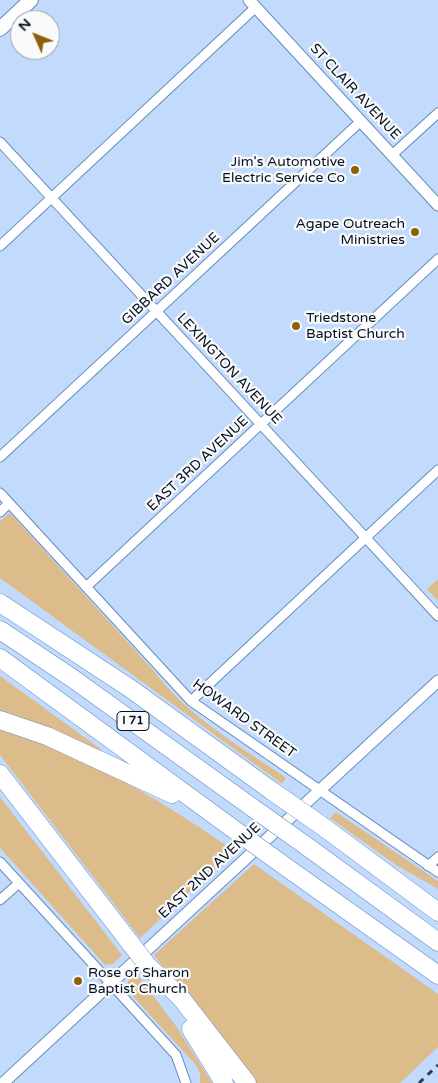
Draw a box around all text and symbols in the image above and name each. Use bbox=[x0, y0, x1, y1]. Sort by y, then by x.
north arrow bbox=[10, 10, 60, 60]
text: N bbox=[15, 15, 35, 35]
street label: ST CLAIR AVENUE bbox=[306, 41, 404, 143]
place label: Jim's Automotive Electric Service Co bbox=[222, 154, 345, 186]
marker: Jim's Automotive Electric Service Co bbox=[349, 164, 361, 176]
place label: Agape Outreach Ministries bbox=[296, 216, 405, 248]
marker: Agape Outreach Ministries bbox=[409, 226, 421, 238]
street label: GIBBARD AVENUE bbox=[119, 229, 223, 329]
street label: LEXINGTON AVENUE bbox=[173, 310, 285, 428]
place label: Triedstone Baptist Church bbox=[306, 310, 405, 342]
marker: Triedstone Baptist Church bbox=[290, 320, 302, 332]
street label: EAST 3RD AVENUE bbox=[144, 413, 252, 515]
street label: HOWARD STREET bbox=[189, 676, 299, 762]
road number: I 71 bbox=[117, 711, 149, 730]
street label: EAST 2ND AVENUE bbox=[156, 819, 264, 923]
place label: Rose of Sharon Baptist Church bbox=[88, 965, 189, 998]
marker: Rose of Sharon Baptist Church bbox=[72, 975, 84, 987]

